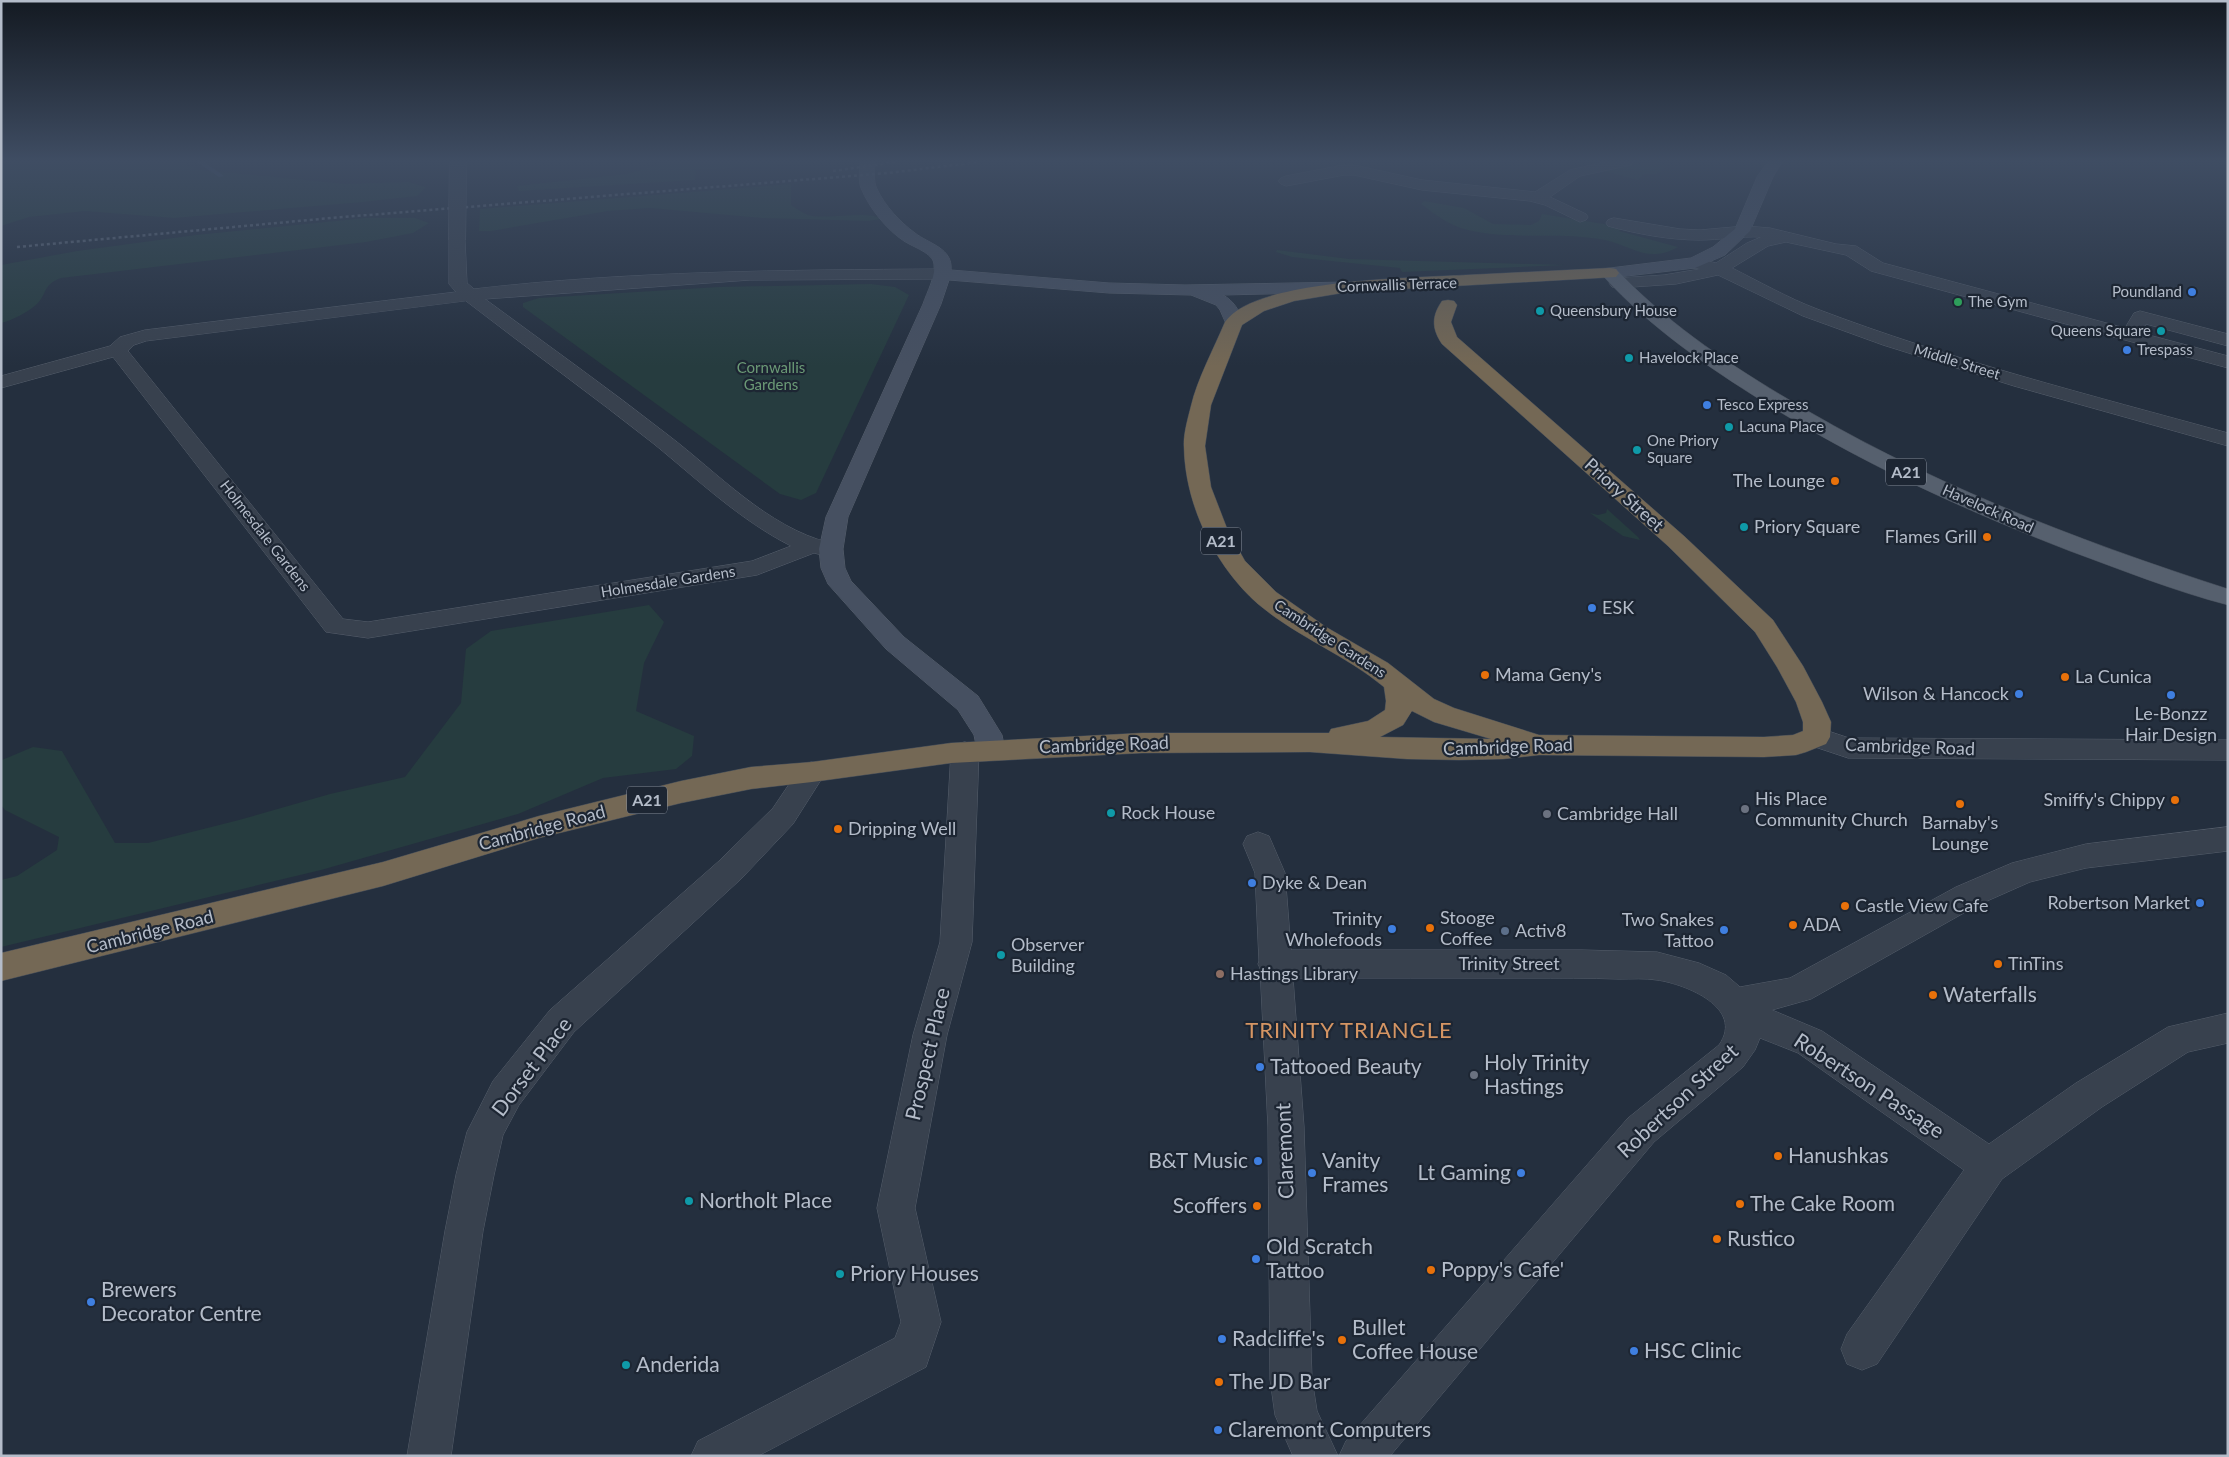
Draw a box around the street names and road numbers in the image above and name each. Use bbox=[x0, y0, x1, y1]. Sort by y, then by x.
street label: Cornwallis Terrace bbox=[1337, 273, 1457, 295]
street label: Middle Street bbox=[1912, 339, 2003, 383]
street label: Priory Street bbox=[1580, 453, 1669, 536]
road number: A21 bbox=[1886, 458, 1926, 486]
street label: Holmesdale Gardens bbox=[217, 476, 315, 594]
street label: Havelock Road bbox=[1940, 480, 2037, 536]
road number: A21 bbox=[1201, 528, 1241, 554]
street label: Holmesdale Gardens bbox=[599, 561, 736, 601]
street label: Cambridge Gardens bbox=[1271, 595, 1390, 681]
street label: Cambridge Road bbox=[1039, 731, 1169, 757]
street label: Cambridge Road bbox=[1443, 733, 1573, 759]
street label: Cambridge Road bbox=[1845, 733, 1975, 759]
road number: A21 bbox=[627, 786, 667, 814]
street label: Cambridge Road bbox=[476, 800, 607, 854]
street label: Cambridge Road bbox=[84, 905, 216, 957]
street label: Trinity Street bbox=[1458, 952, 1560, 974]
street label: Prospect Place bbox=[899, 985, 954, 1122]
street label: Dorset Place bbox=[486, 1012, 576, 1120]
street label: Robertson Passage bbox=[1790, 1027, 1949, 1143]
street label: Robertson Street bbox=[1611, 1037, 1743, 1162]
street label: Claremont bbox=[1269, 1102, 1298, 1199]

